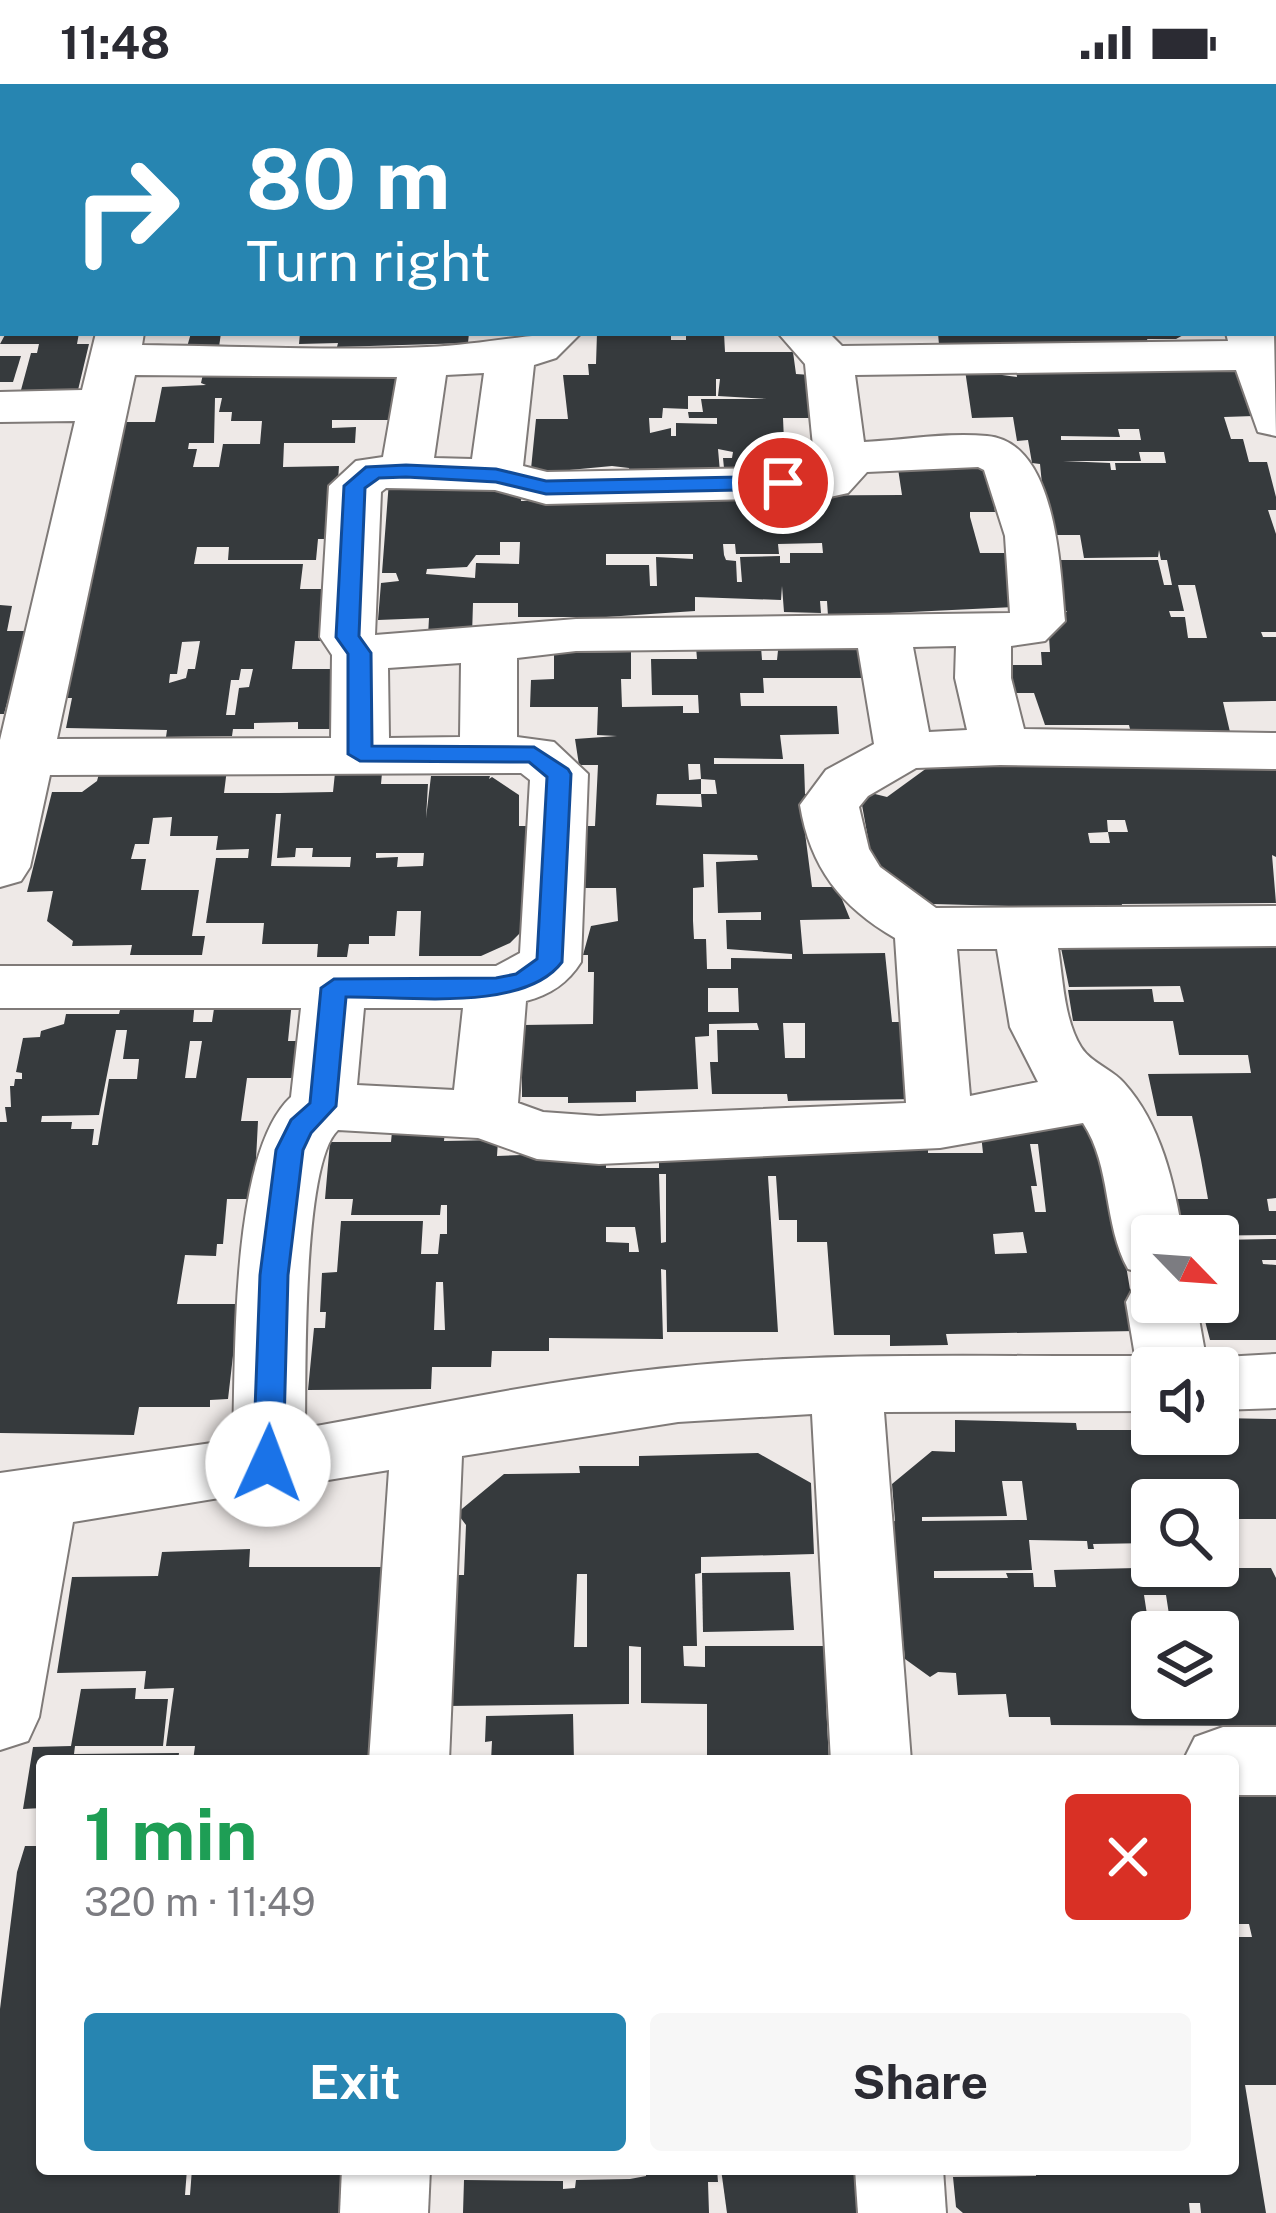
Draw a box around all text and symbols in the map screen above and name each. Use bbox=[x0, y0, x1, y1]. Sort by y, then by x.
text: 11:48 bbox=[60, 16, 170, 69]
text: 80 m bbox=[246, 129, 450, 228]
icon: right bbox=[48, 132, 204, 288]
text: Turn right bbox=[246, 230, 491, 293]
pin bbox=[732, 432, 834, 534]
icon: arrive bbox=[750, 450, 816, 516]
north arrow bbox=[1131, 1215, 1239, 1323]
map controls bbox=[1131, 1215, 1239, 1719]
button: sound bbox=[1131, 1347, 1239, 1455]
position arrow bbox=[205, 1401, 331, 1527]
button: search bbox=[1131, 1479, 1239, 1587]
button: layers bbox=[1131, 1611, 1239, 1719]
text: 1 min bbox=[84, 1792, 258, 1876]
button: close bbox=[1065, 1794, 1191, 1920]
text: 320 m · 11:49 bbox=[84, 1879, 316, 1925]
button: Exit bbox=[84, 2013, 626, 2151]
button: Share bbox=[650, 2013, 1191, 2151]

